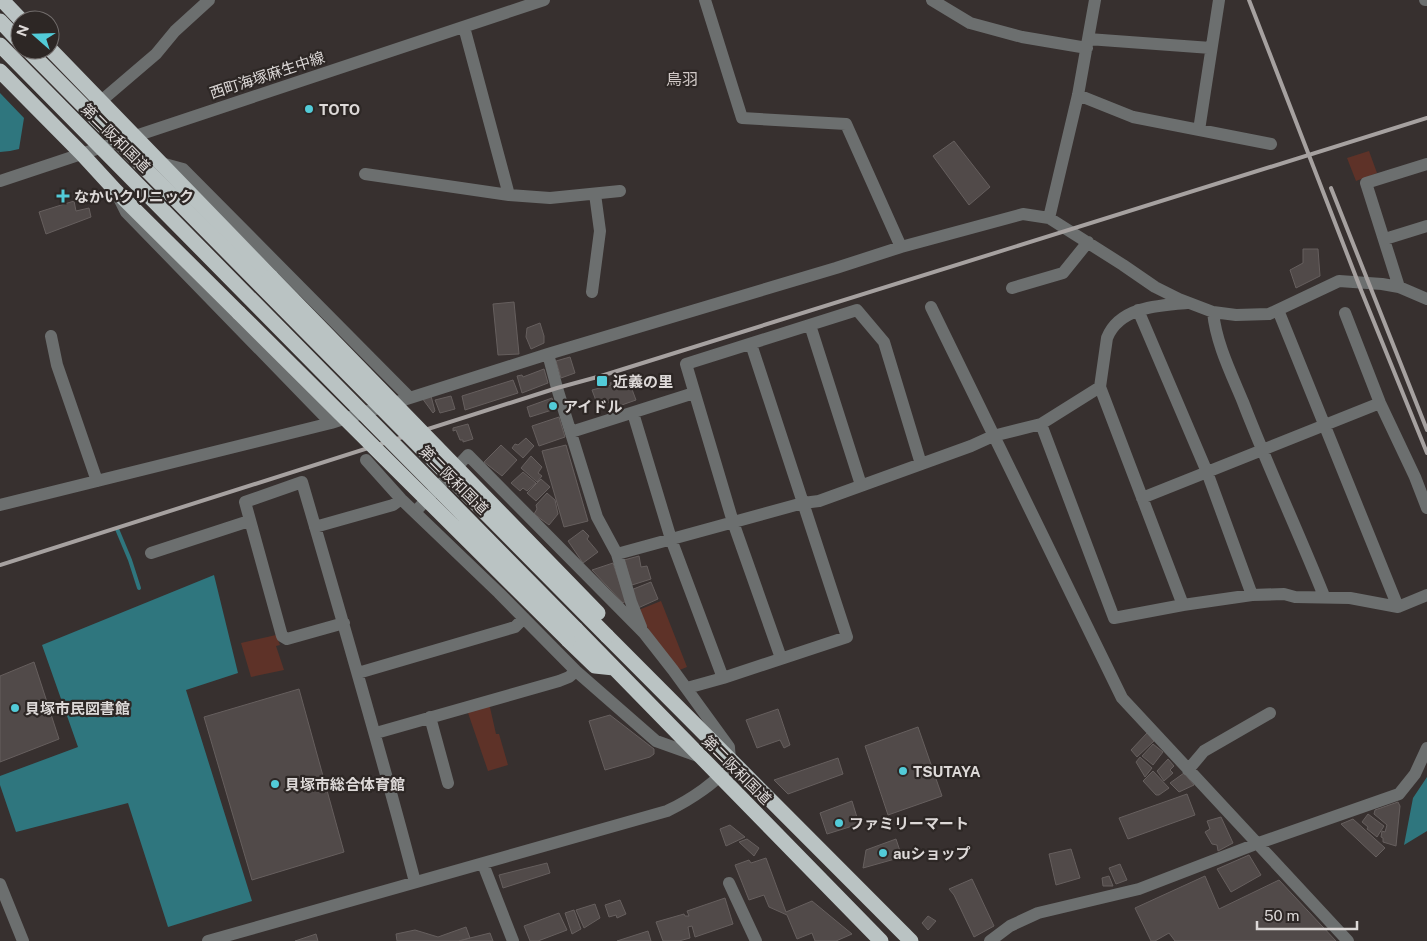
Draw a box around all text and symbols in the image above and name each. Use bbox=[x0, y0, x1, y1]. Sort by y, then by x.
north arrow bbox=[10, 10, 60, 60]
text: N bbox=[13, 23, 32, 38]
street label: 西町海塚麻生中線 bbox=[207, 48, 327, 102]
district label: 鳥羽 bbox=[666, 70, 698, 89]
street label: 第二阪和国道 bbox=[78, 100, 154, 176]
place label: TOTO bbox=[319, 101, 360, 118]
marker: TOTO bbox=[303, 103, 315, 115]
place label: なかいクリニック bbox=[74, 188, 194, 205]
marker: なかいクリニック bbox=[56, 189, 70, 203]
place label: 近義の里 bbox=[613, 373, 673, 390]
marker: 近義の里 bbox=[595, 374, 609, 388]
place label: アイドル bbox=[563, 398, 622, 415]
marker: アイドル bbox=[547, 400, 559, 412]
street label: 第二阪和国道 bbox=[416, 442, 492, 518]
place label: 貝塚市民図書館 bbox=[25, 700, 130, 717]
marker: 貝塚市民図書館 bbox=[9, 702, 21, 714]
street label: 第二阪和国道 bbox=[699, 732, 775, 808]
place label: TSUTAYA bbox=[913, 763, 981, 780]
marker: TSUTAYA bbox=[897, 765, 909, 777]
place label: 貝塚市総合体育館 bbox=[285, 776, 405, 793]
marker: 貝塚市総合体育館 bbox=[269, 778, 281, 790]
place label: ファミリーマート bbox=[849, 815, 969, 832]
marker: ファミリーマート bbox=[833, 817, 845, 829]
place label: auショップ bbox=[893, 845, 970, 862]
marker: auショップ bbox=[877, 847, 889, 859]
scale bar bbox=[1257, 898, 1357, 930]
text: 50 m bbox=[1264, 907, 1299, 924]

